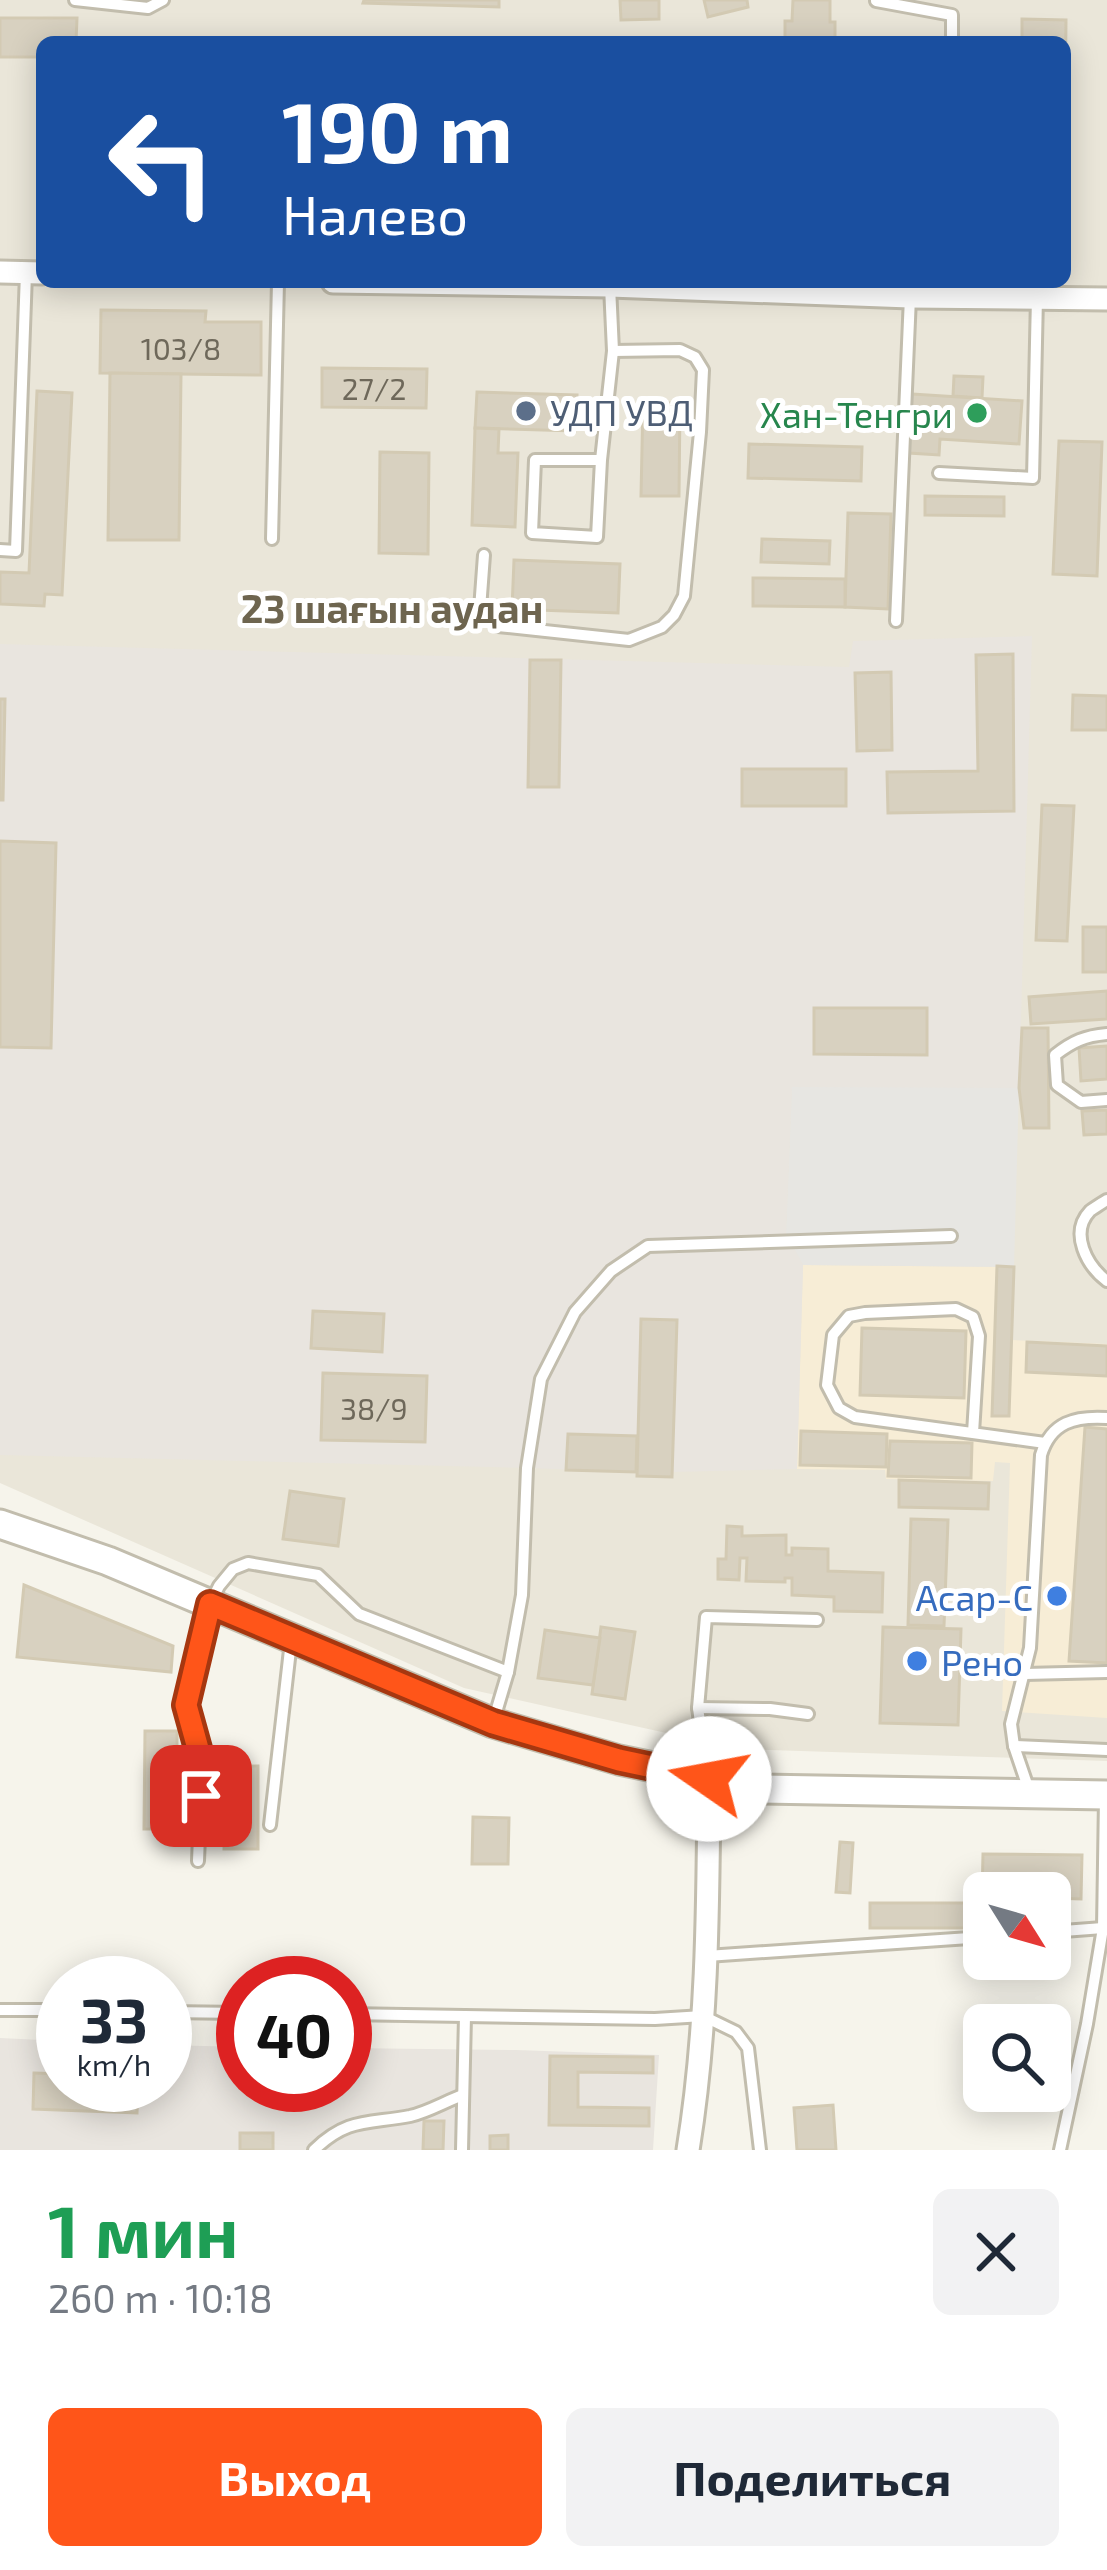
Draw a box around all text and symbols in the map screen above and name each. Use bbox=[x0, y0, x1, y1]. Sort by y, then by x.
text: 190 m bbox=[282, 79, 513, 180]
icon: left bbox=[84, 84, 240, 240]
text: Налево bbox=[282, 181, 468, 246]
house number: 103/8 bbox=[141, 330, 221, 366]
house number: 27/2 bbox=[342, 370, 406, 406]
place label: УДП УВД bbox=[550, 390, 693, 433]
place label: Хан-Тенгри bbox=[760, 392, 953, 435]
marker: УДП УВД bbox=[513, 398, 539, 424]
marker: Хан-Тенгри bbox=[964, 400, 990, 426]
district label: 23 шағын аудан bbox=[241, 584, 543, 631]
house number: 38/9 bbox=[340, 1390, 408, 1426]
place label: Асар-С bbox=[915, 1575, 1033, 1618]
marker: Асар-С bbox=[1044, 1583, 1070, 1609]
place label: Рено bbox=[941, 1640, 1023, 1683]
marker: Рено bbox=[904, 1648, 930, 1674]
position arrow bbox=[646, 1716, 772, 1842]
pin bbox=[150, 1745, 252, 1847]
icon: arrive bbox=[168, 1763, 234, 1829]
north arrow bbox=[963, 1872, 1071, 1980]
map controls bbox=[963, 1872, 1071, 2112]
speed limit sign: 40 bbox=[216, 1956, 372, 2112]
text: 33 bbox=[80, 1983, 148, 2055]
button: search bbox=[963, 2004, 1071, 2112]
text: km/h bbox=[77, 2046, 151, 2082]
text: 1 мин bbox=[48, 2186, 239, 2272]
button: close bbox=[933, 2189, 1059, 2315]
text: 260 m · 10:18 bbox=[48, 2274, 273, 2321]
button: Выход bbox=[48, 2408, 542, 2546]
button: Поделиться bbox=[566, 2408, 1059, 2546]

